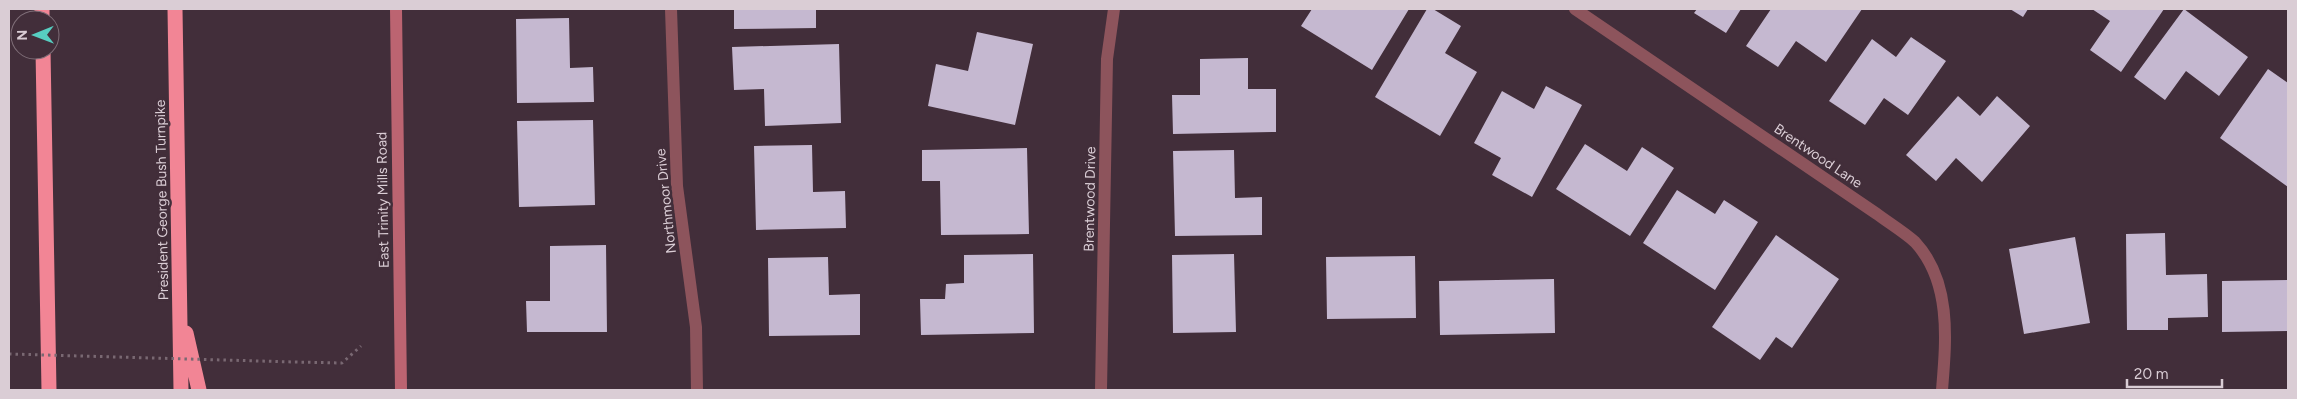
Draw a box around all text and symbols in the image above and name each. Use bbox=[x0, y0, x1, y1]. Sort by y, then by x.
north arrow bbox=[10, 10, 60, 60]
text: N bbox=[14, 30, 31, 41]
street label: President George Bush Turnpike bbox=[152, 99, 172, 300]
street label: Brentwood Lane bbox=[1771, 120, 1866, 192]
street label: East Trinity Mills Road bbox=[373, 132, 393, 268]
street label: Brentwood Drive bbox=[1081, 146, 1099, 252]
street label: Northmoor Drive bbox=[652, 147, 680, 254]
scale bar bbox=[2127, 356, 2222, 388]
text: 20 m bbox=[2134, 365, 2168, 383]

